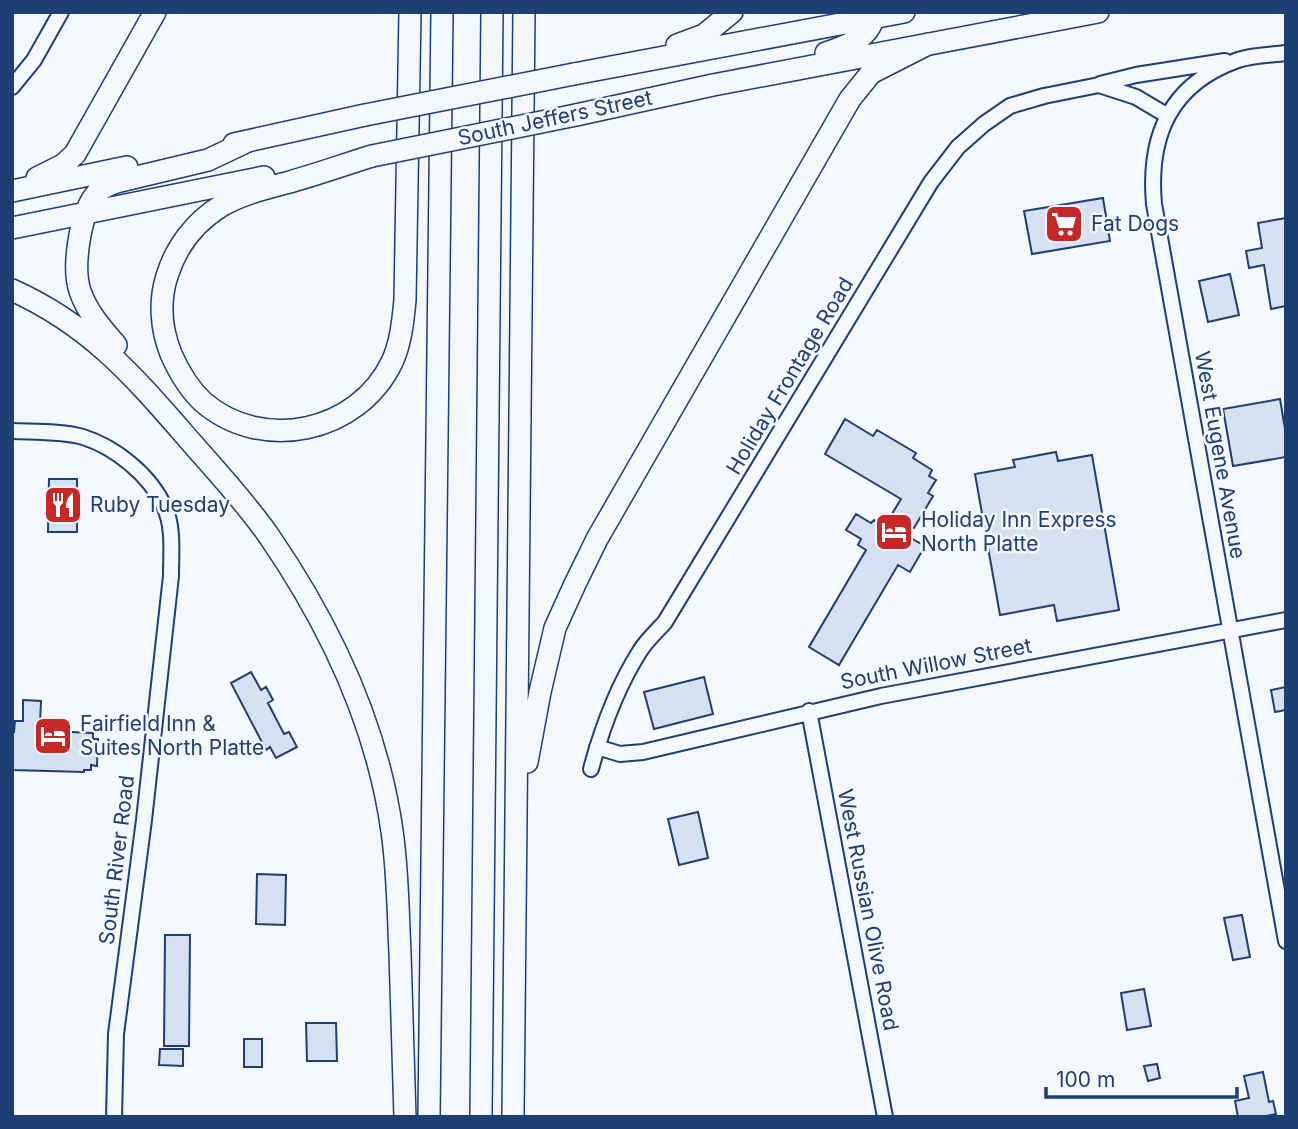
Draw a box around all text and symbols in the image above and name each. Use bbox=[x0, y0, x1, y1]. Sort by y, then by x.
street label: South Jeffers Street bbox=[455, 85, 655, 150]
supermarket icon: Fat Dogs bbox=[1043, 203, 1085, 245]
place label: Fat Dogs bbox=[1091, 211, 1179, 236]
street label: Holiday Frontage Road bbox=[721, 273, 858, 479]
street label: West Eugene Avenue bbox=[1190, 349, 1251, 561]
restaurant icon: Ruby Tuesday bbox=[42, 484, 84, 526]
place label: Ruby Tuesday bbox=[90, 492, 230, 517]
place label: Holiday Inn Express North Platte bbox=[921, 507, 1117, 556]
hotel icon: Holiday Inn Express North Platte bbox=[873, 511, 915, 553]
street label: South Willow Street bbox=[838, 633, 1034, 694]
place label: Fairfield Inn & Suites North Platte bbox=[80, 711, 264, 760]
hotel icon: Fairfield Inn & Suites North Platte bbox=[32, 715, 74, 757]
street label: South River Road bbox=[94, 774, 139, 946]
street label: West Russian Olive Road bbox=[833, 787, 904, 1033]
scale bar bbox=[1046, 1056, 1237, 1100]
text: 100 m bbox=[1056, 1067, 1115, 1092]

